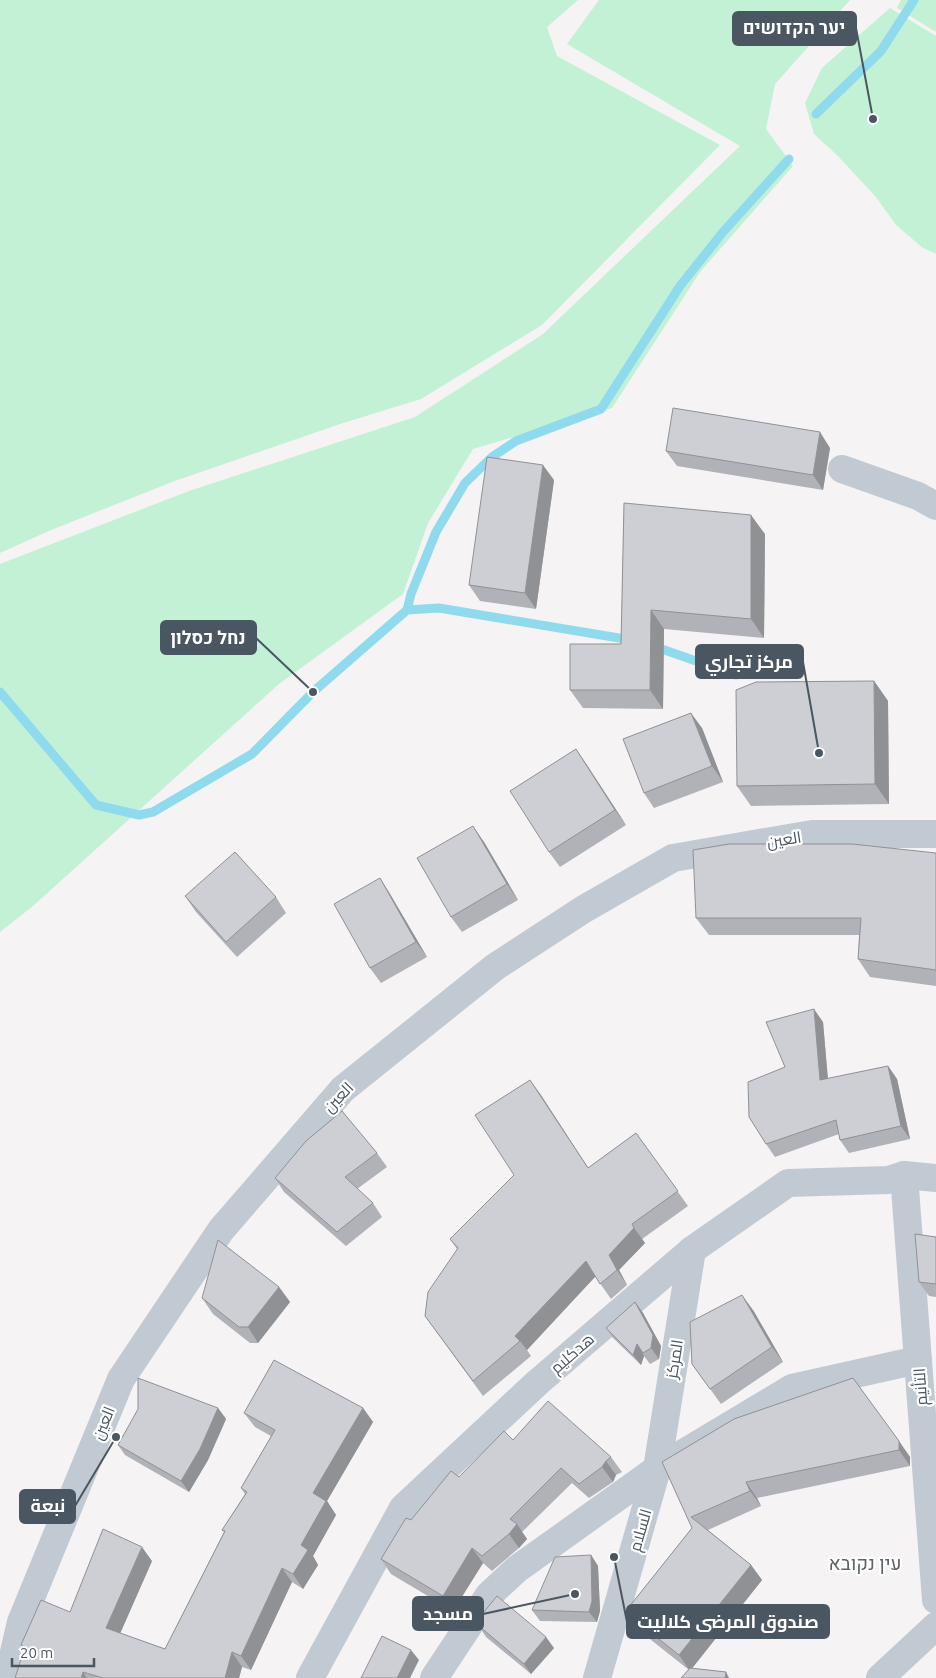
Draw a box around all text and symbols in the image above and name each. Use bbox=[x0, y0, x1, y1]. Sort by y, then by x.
callout: יער הקדושים bbox=[733, 12, 856, 45]
text: יער הקדושים bbox=[743, 17, 845, 38]
callout: נחל כסלון bbox=[161, 621, 256, 654]
text: נחל כסלון bbox=[170, 627, 246, 648]
callout: مركز تجاري bbox=[696, 645, 803, 678]
text: مركز تجاري bbox=[705, 651, 793, 676]
street label: العين bbox=[765, 827, 803, 853]
street label: العين bbox=[319, 1078, 358, 1117]
street label: هدكليم bbox=[547, 1329, 599, 1379]
street label: المركز bbox=[662, 1338, 687, 1381]
street label: التأنيم bbox=[910, 1367, 933, 1406]
street label: العين bbox=[88, 1404, 120, 1443]
callout: نبعة bbox=[20, 1490, 75, 1523]
text: نبعة bbox=[31, 1495, 65, 1516]
street label: السلام bbox=[625, 1507, 657, 1554]
district label: עין נקובא bbox=[828, 1552, 902, 1574]
callout: مسجد bbox=[413, 1597, 483, 1630]
text: مسجد bbox=[423, 1603, 473, 1624]
callout: صندوق المرضى كلاليت bbox=[627, 1605, 829, 1638]
text: صندوق المرضى كلاليت bbox=[637, 1611, 819, 1633]
scale bar bbox=[12, 1636, 95, 1668]
text: 20 m bbox=[20, 1644, 53, 1661]

